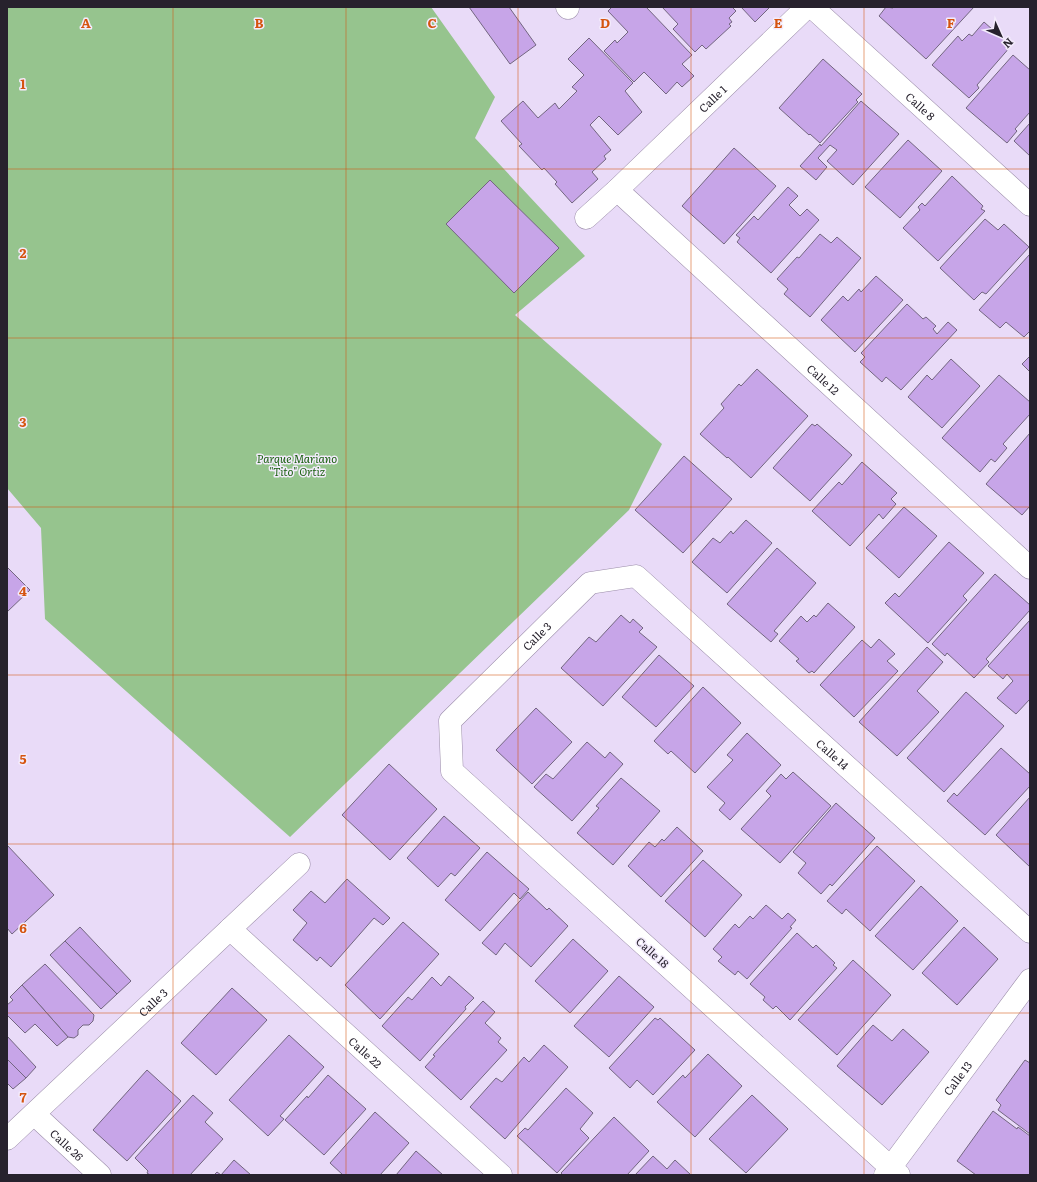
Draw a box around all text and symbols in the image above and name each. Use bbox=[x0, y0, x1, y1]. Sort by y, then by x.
text: A bbox=[81, 13, 91, 32]
text: B bbox=[255, 13, 264, 32]
text: C bbox=[427, 13, 437, 32]
text: D bbox=[600, 13, 610, 32]
text: E bbox=[774, 13, 783, 32]
text: F bbox=[947, 13, 955, 32]
north arrow bbox=[981, 16, 1021, 56]
text: N bbox=[1000, 35, 1018, 53]
text: 1 bbox=[20, 74, 26, 93]
street label: Calle 1 bbox=[695, 81, 730, 116]
street label: Calle 8 bbox=[903, 88, 939, 123]
text: 2 bbox=[20, 243, 27, 262]
street label: Calle 12 bbox=[804, 360, 844, 398]
text: 3 bbox=[19, 412, 27, 431]
park label: Parque Mariano "Tito" Ortiz bbox=[257, 450, 337, 479]
text: 4 bbox=[19, 581, 27, 600]
street label: Calle 3 bbox=[519, 618, 554, 654]
street label: Calle 14 bbox=[813, 735, 853, 773]
text: 5 bbox=[19, 749, 27, 768]
text: 6 bbox=[19, 918, 27, 937]
street label: Calle 18 bbox=[633, 933, 673, 971]
street label: Calle 3 bbox=[134, 984, 171, 1020]
street label: Calle 22 bbox=[345, 1033, 386, 1072]
street label: Calle 13 bbox=[939, 1057, 975, 1098]
text: 7 bbox=[19, 1087, 27, 1106]
street label: Calle 26 bbox=[47, 1125, 87, 1164]

